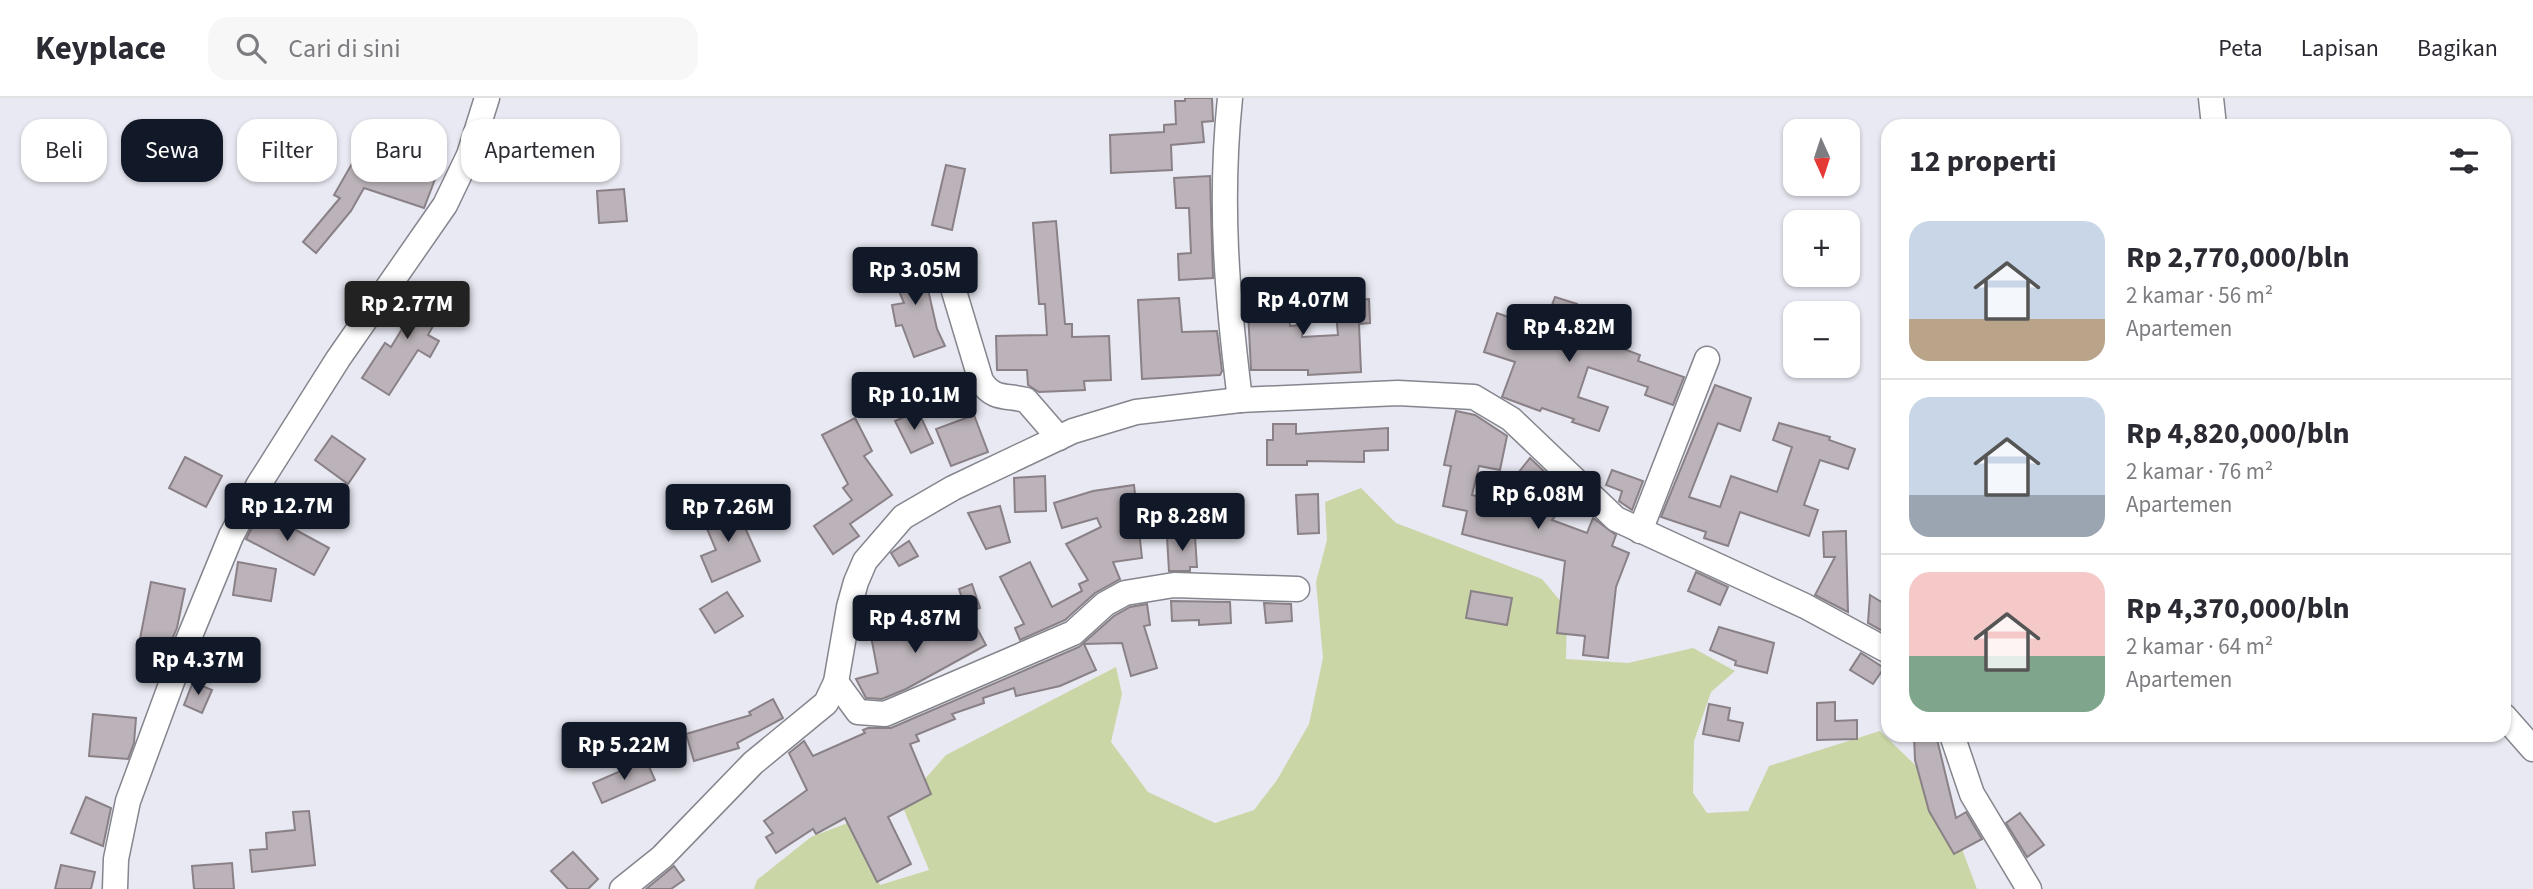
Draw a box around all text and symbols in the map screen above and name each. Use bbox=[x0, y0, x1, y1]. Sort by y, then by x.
search box bbox=[208, 17, 698, 80]
text: Keyplace bbox=[35, 25, 166, 72]
icon: search bbox=[232, 29, 270, 67]
text: Cari di sini bbox=[288, 30, 401, 67]
text: Peta bbox=[2218, 31, 2263, 66]
text: Lapisan bbox=[2301, 31, 2379, 66]
text: Bagikan bbox=[2417, 31, 2498, 66]
chip: Beli bbox=[21, 119, 107, 182]
chip: Sewa bbox=[121, 119, 223, 182]
chip: Filter bbox=[237, 119, 337, 182]
chip: Baru bbox=[351, 119, 447, 182]
chip: Apartemen bbox=[461, 119, 620, 182]
north arrow bbox=[1783, 119, 1860, 196]
map controls bbox=[1783, 119, 1860, 378]
text: 12 properti bbox=[1909, 140, 2057, 183]
icon: filters bbox=[2445, 142, 2483, 180]
button: + bbox=[1783, 210, 1860, 287]
text: Rp 2,770,000/bln bbox=[2126, 236, 2350, 279]
pin: Rp 3.05M bbox=[843, 248, 987, 307]
icon: home bbox=[1965, 249, 2049, 333]
text: Rp 3.05M bbox=[869, 253, 961, 286]
pin: Rp 4.07M bbox=[1231, 278, 1375, 337]
text: 2 kamar · 56 m² bbox=[2126, 279, 2273, 312]
pin: Rp 2.77M bbox=[335, 282, 479, 341]
text: Rp 4.07M bbox=[1257, 283, 1349, 316]
text: Rp 2.77M bbox=[361, 287, 453, 320]
button: − bbox=[1783, 301, 1860, 378]
pin: Rp 4.82M bbox=[1497, 304, 1641, 364]
text: Rp 4.82M bbox=[1523, 310, 1615, 343]
text: Apartemen bbox=[2126, 312, 2232, 345]
pin: Rp 10.1M bbox=[842, 372, 986, 432]
text: Rp 10.1M bbox=[868, 378, 960, 411]
text: Rp 4,820,000/bln bbox=[2126, 412, 2350, 455]
icon: home bbox=[1965, 425, 2049, 509]
text: 2 kamar · 76 m² bbox=[2126, 455, 2273, 488]
pin: Rp 6.08M bbox=[1466, 472, 1610, 531]
text: Rp 6.08M bbox=[1492, 477, 1584, 510]
pin: Rp 12.7M bbox=[215, 484, 359, 543]
pin: Rp 7.26M bbox=[656, 484, 800, 544]
text: Apartemen bbox=[2126, 488, 2232, 521]
text: Rp 12.7M bbox=[241, 489, 333, 522]
text: Rp 7.26M bbox=[682, 490, 774, 523]
pin: Rp 8.28M bbox=[1110, 494, 1254, 553]
text: Rp 8.28M bbox=[1136, 499, 1228, 532]
text: Rp 4,370,000/bln bbox=[2126, 587, 2350, 630]
pin: Rp 4.87M bbox=[843, 596, 987, 655]
icon: home bbox=[1965, 600, 2049, 684]
text: Rp 4.87M bbox=[869, 601, 961, 634]
text: 2 kamar · 64 m² bbox=[2126, 630, 2273, 663]
pin: Rp 4.37M bbox=[126, 638, 270, 697]
text: Rp 4.37M bbox=[152, 643, 244, 676]
text: Apartemen bbox=[2126, 663, 2232, 696]
pin: Rp 5.22M bbox=[552, 722, 696, 782]
text: Rp 5.22M bbox=[578, 728, 670, 761]

